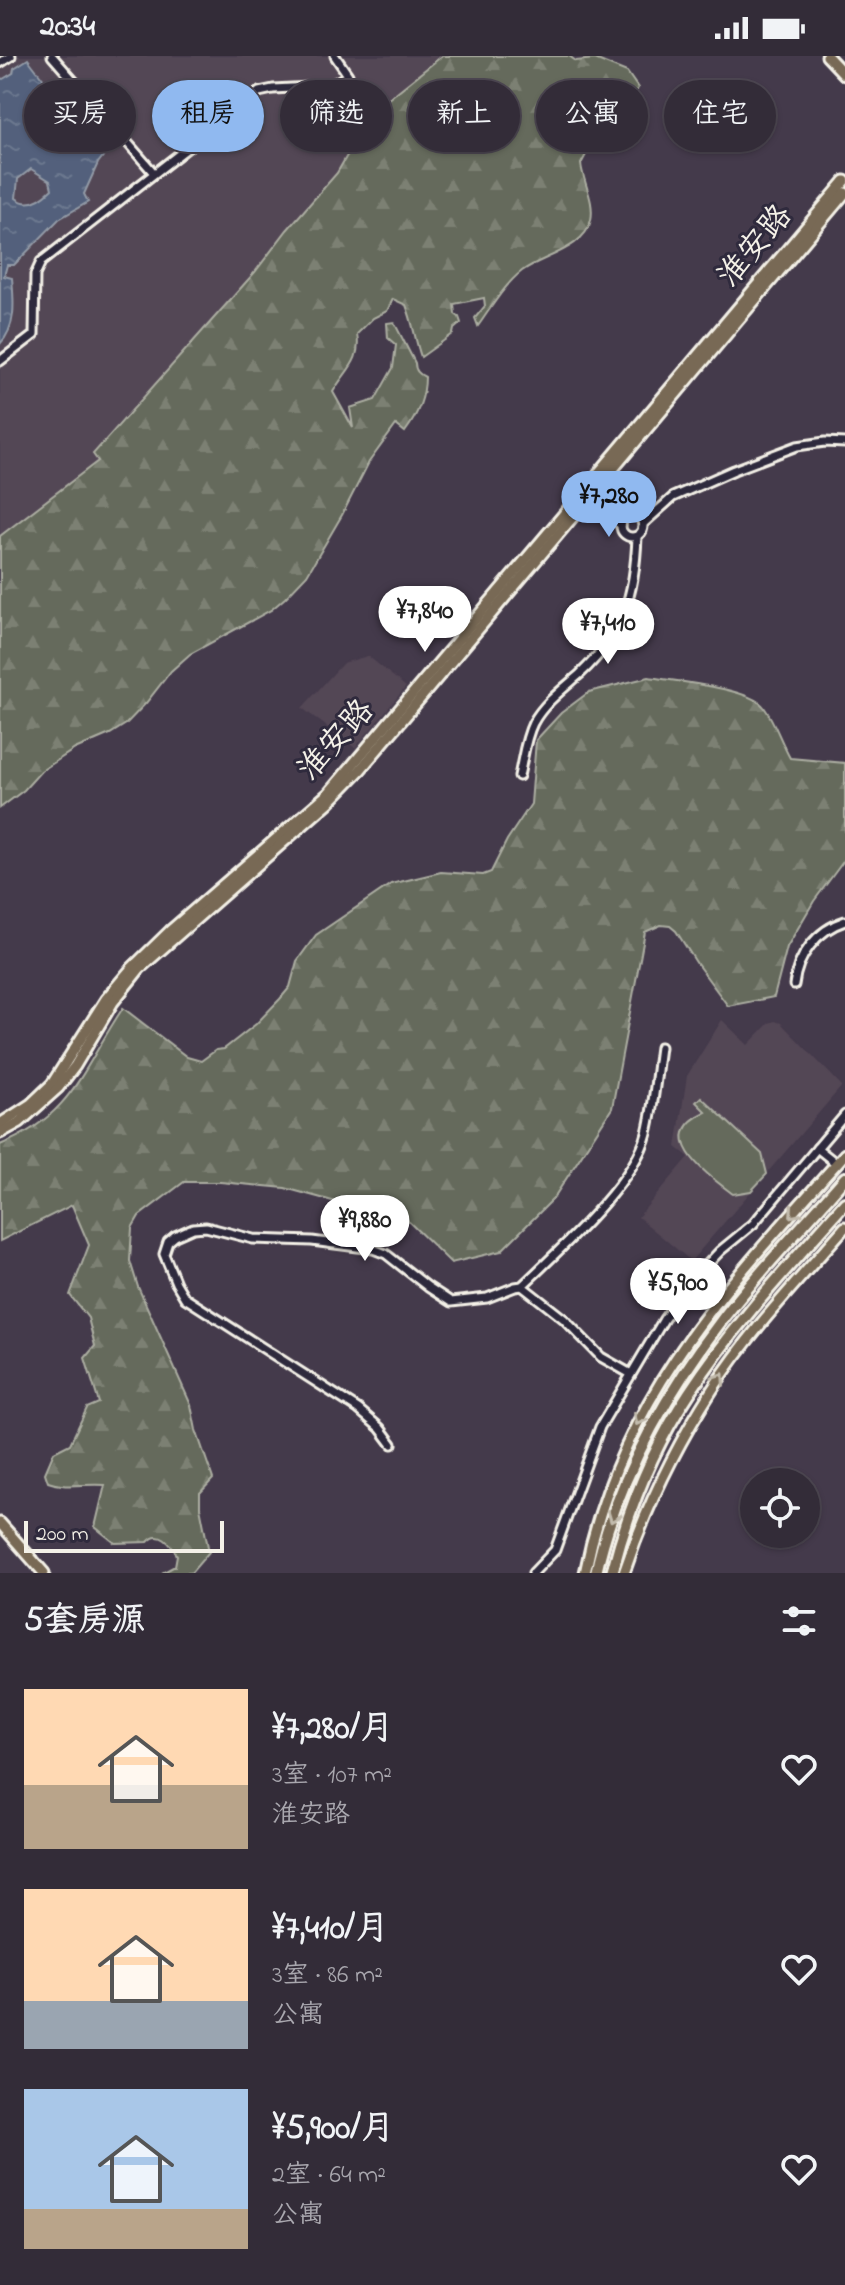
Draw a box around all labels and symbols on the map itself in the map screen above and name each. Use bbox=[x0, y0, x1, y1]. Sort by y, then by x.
street label: 淮安路 bbox=[707, 195, 805, 299]
pin: ¥7,280 bbox=[544, 471, 674, 539]
pin: ¥7,840 bbox=[360, 586, 490, 654]
pin: ¥7,410 bbox=[543, 598, 673, 666]
street label: 淮安路 bbox=[287, 690, 387, 792]
pin: ¥9,880 bbox=[300, 1195, 430, 1263]
one-way arrow bbox=[789, 1203, 804, 1218]
pin: ¥5,900 bbox=[613, 1258, 743, 1326]
one-way arrow bbox=[710, 1373, 725, 1387]
one-way arrow bbox=[633, 1412, 648, 1427]
one-way arrow bbox=[606, 1509, 623, 1523]
scale bar bbox=[24, 1517, 224, 1553]

